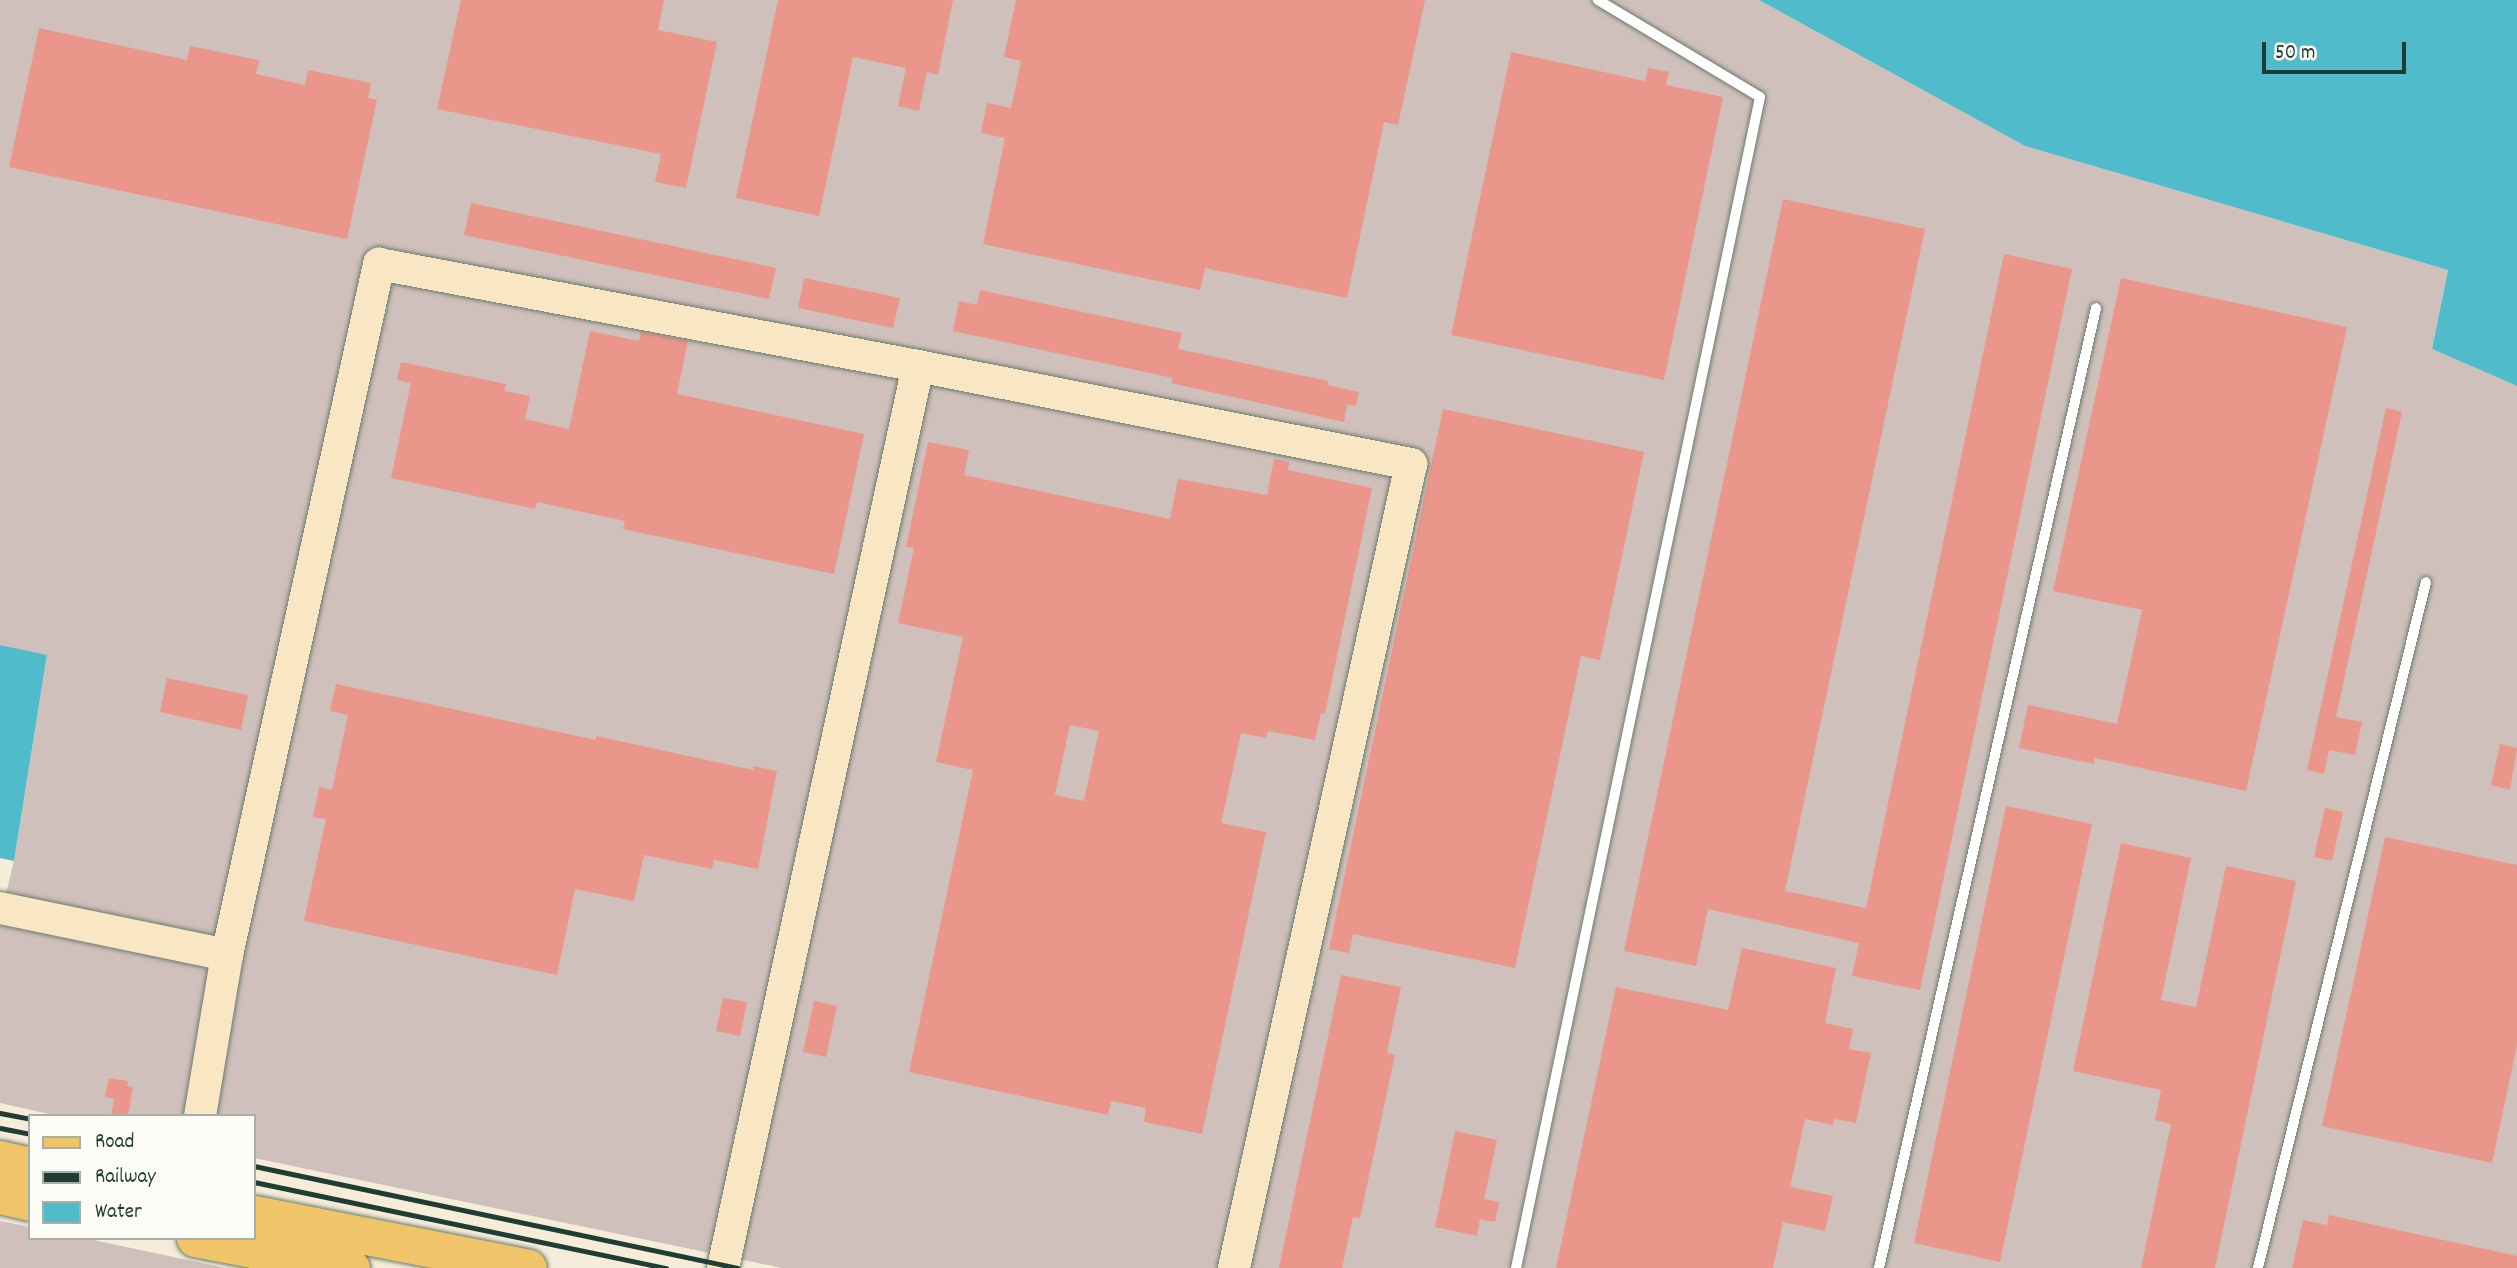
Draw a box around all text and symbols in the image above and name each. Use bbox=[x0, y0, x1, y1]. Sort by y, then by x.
scale bar bbox=[2265, 28, 2408, 72]
text: 50 m bbox=[2275, 39, 2315, 69]
legend bbox=[28, 1114, 256, 1240]
text: Road bbox=[95, 1128, 134, 1158]
text: Railway bbox=[95, 1163, 156, 1193]
text: Water bbox=[95, 1198, 142, 1228]

